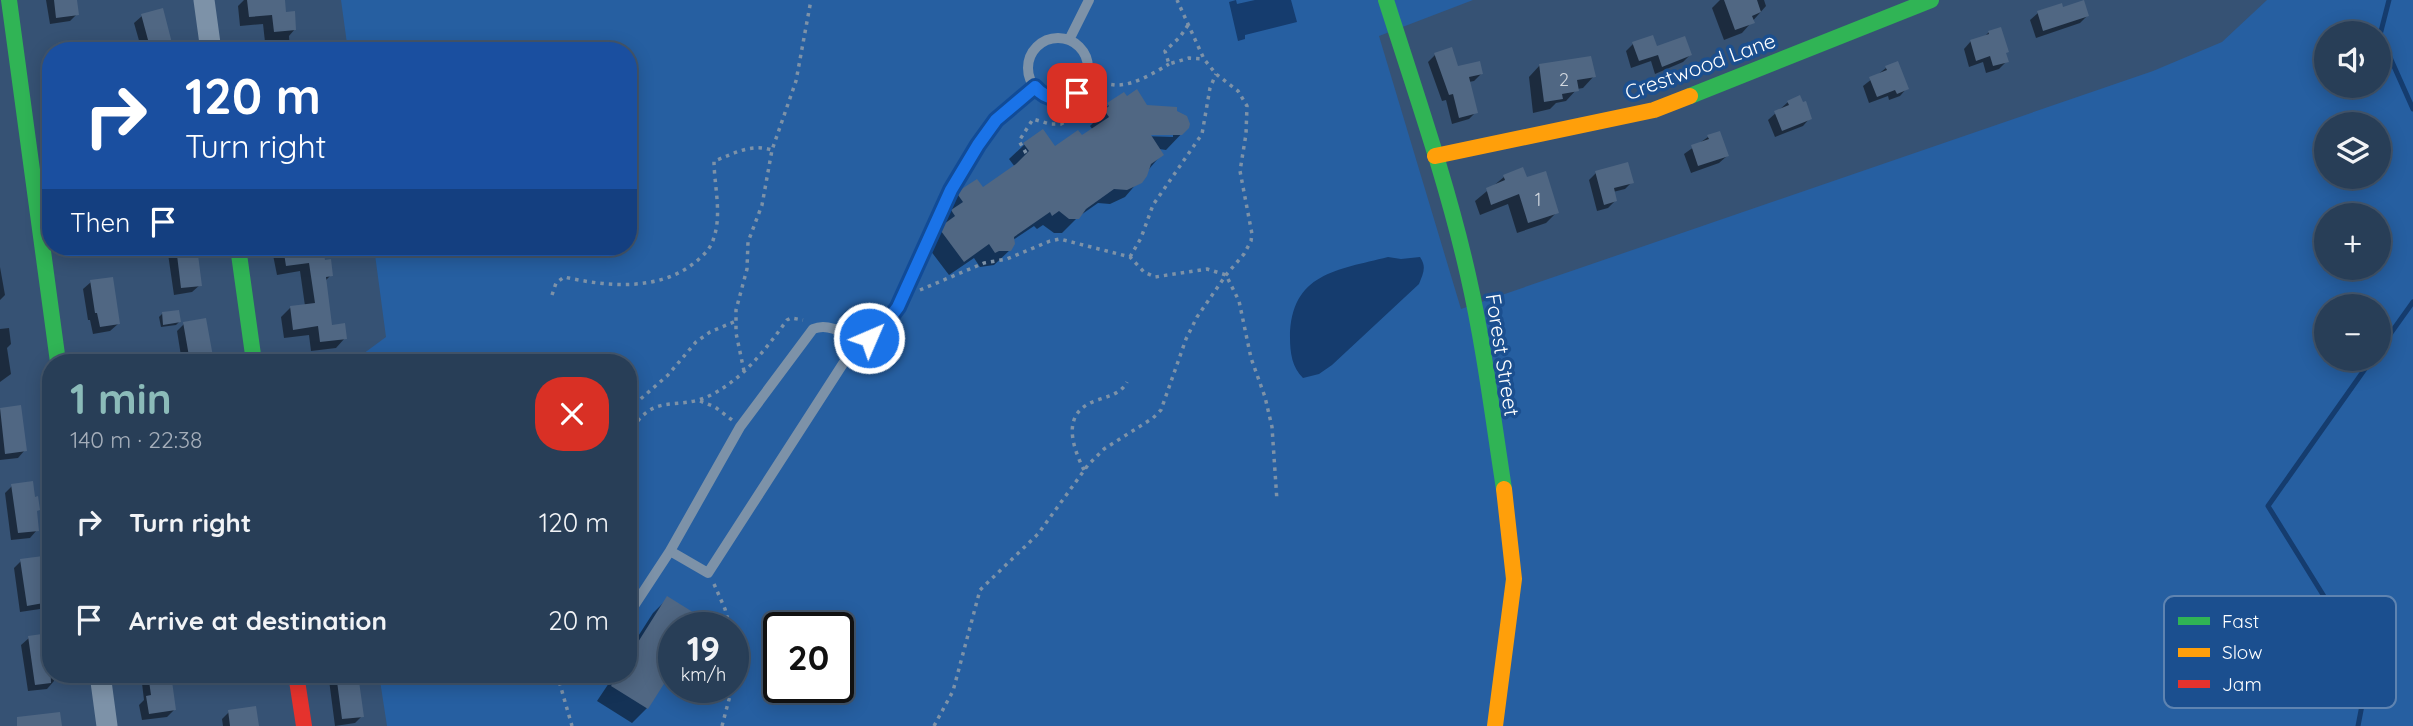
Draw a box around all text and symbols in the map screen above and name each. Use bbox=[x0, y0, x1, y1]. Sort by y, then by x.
map controls bbox=[2314, 21, 2391, 371]
button: sound bbox=[2314, 21, 2391, 98]
street label: Crestwood Lane bbox=[1621, 27, 1779, 105]
pin bbox=[1047, 63, 1107, 123]
text: 120 m bbox=[185, 65, 321, 126]
house number: 2 bbox=[1559, 68, 1569, 91]
icon: right bbox=[70, 70, 161, 161]
icon: arrive bbox=[1058, 74, 1096, 112]
button: layers bbox=[2314, 112, 2391, 189]
text: Turn right bbox=[185, 126, 326, 166]
house number: 1 bbox=[1535, 188, 1541, 211]
icon: arrive bbox=[144, 203, 182, 241]
button: + bbox=[2314, 203, 2391, 280]
text: Then bbox=[70, 206, 130, 239]
street label: Forest Street bbox=[1480, 292, 1526, 418]
button: − bbox=[2314, 294, 2391, 371]
position arrow bbox=[832, 301, 906, 375]
text: 1 min bbox=[70, 372, 172, 425]
button: close bbox=[535, 377, 609, 451]
text: 140 m · 22:38 bbox=[70, 425, 203, 454]
icon: right bbox=[70, 503, 108, 541]
text: Turn right bbox=[129, 506, 251, 539]
text: 120 m bbox=[539, 506, 609, 539]
legend bbox=[2164, 596, 2396, 708]
icon: arrive bbox=[70, 601, 108, 639]
text: Arrive at destination bbox=[129, 604, 387, 637]
text: 20 m bbox=[548, 604, 609, 637]
text: Fast bbox=[2222, 609, 2259, 633]
speed limit sign: 20 bbox=[763, 612, 854, 703]
text: 19 bbox=[687, 626, 720, 670]
text: Slow bbox=[2222, 640, 2263, 664]
text: km/h bbox=[681, 663, 726, 686]
text: Jam bbox=[2222, 672, 2262, 696]

